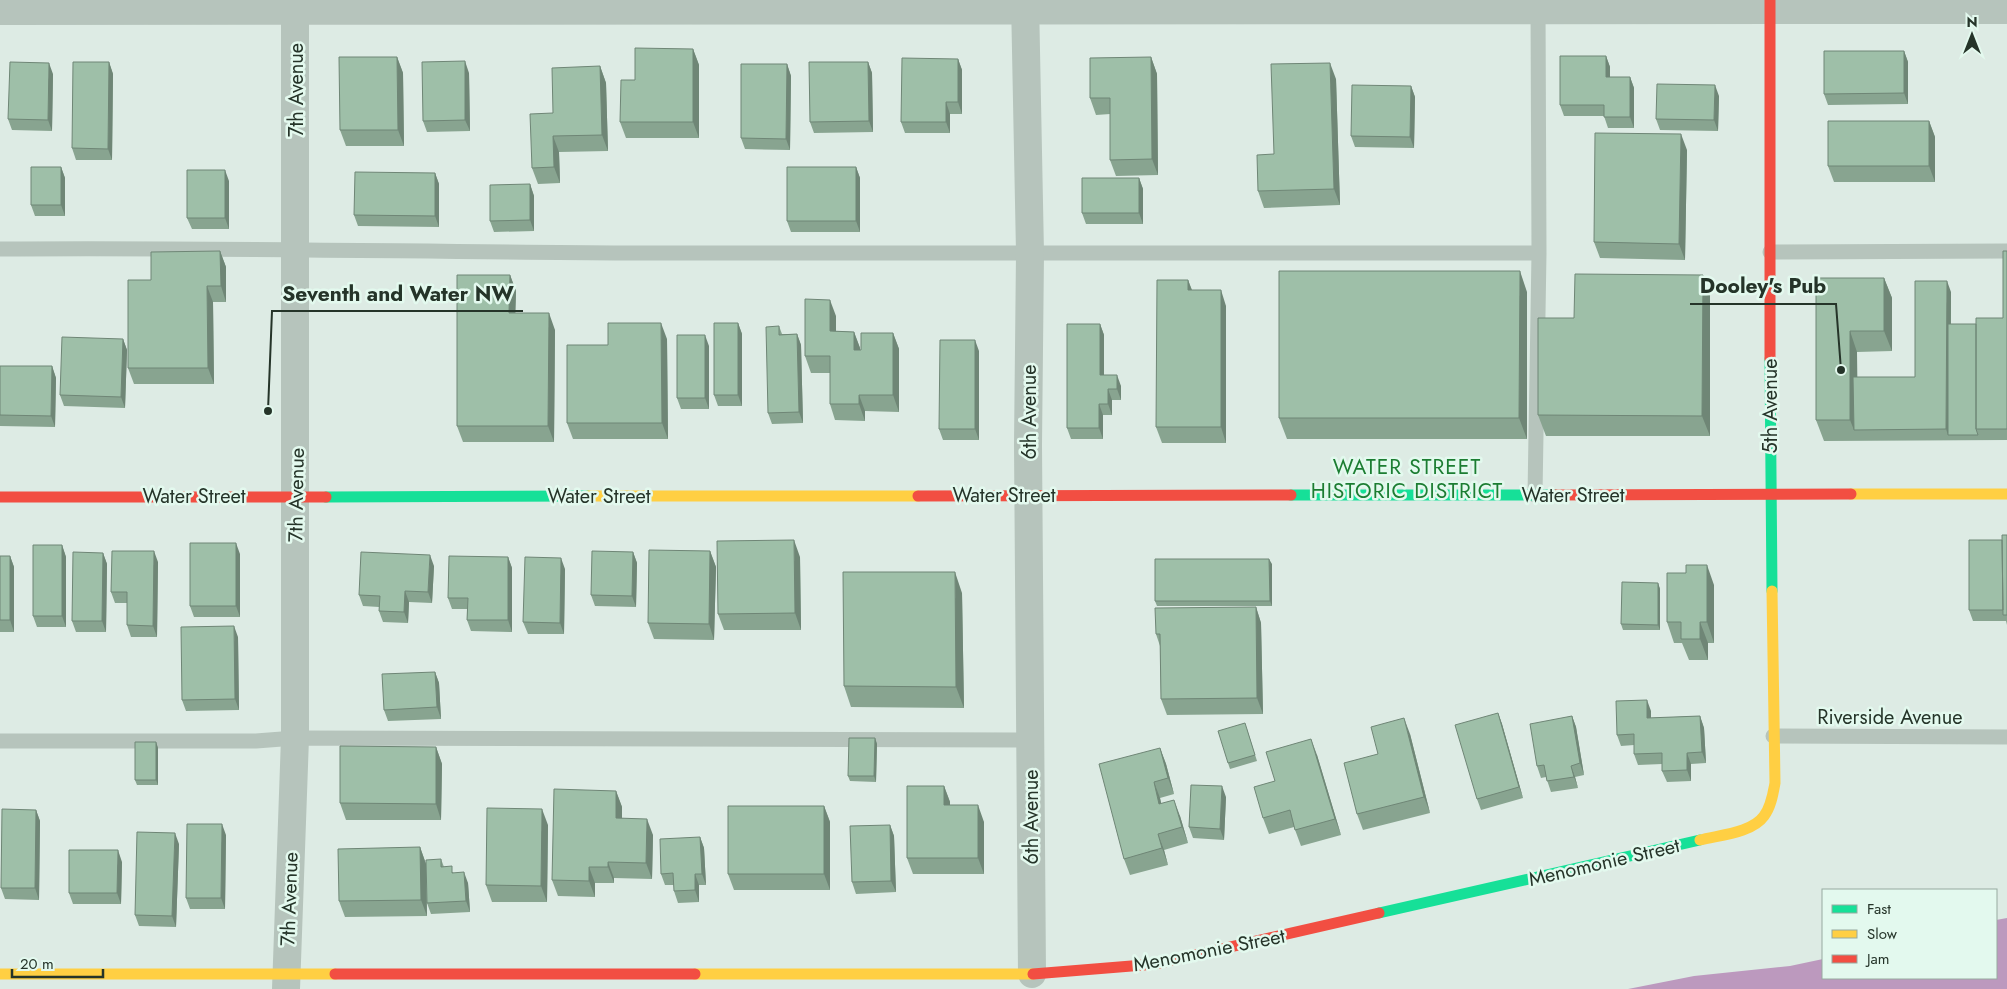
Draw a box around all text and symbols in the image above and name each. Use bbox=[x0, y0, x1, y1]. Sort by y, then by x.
north arrow bbox=[1947, 10, 1997, 60]
text: N bbox=[1966, 12, 1978, 32]
street label: 7th Avenue bbox=[282, 43, 311, 137]
callout: Dooley's Pub bbox=[1690, 268, 1836, 304]
text: Dooley's Pub bbox=[1700, 271, 1826, 301]
callout: Seventh and Water NW bbox=[272, 275, 523, 311]
text: Seventh and Water NW bbox=[282, 279, 514, 309]
street label: 5th Avenue bbox=[1756, 359, 1785, 453]
street label: 6th Avenue bbox=[1015, 364, 1044, 460]
street label: 7th Avenue bbox=[281, 448, 312, 542]
district label: WATER STREET HISTORIC DISTRICT bbox=[1311, 452, 1503, 506]
street label: Water Street bbox=[952, 481, 1056, 510]
street label: Water Street bbox=[1521, 481, 1625, 510]
street label: Water Street bbox=[142, 482, 246, 511]
street label: Water Street bbox=[547, 482, 651, 511]
street label: Riverside Avenue bbox=[1817, 703, 1963, 732]
street label: 6th Avenue bbox=[1017, 769, 1046, 865]
street label: Menomonie Street bbox=[1526, 831, 1683, 894]
street label: 7th Avenue bbox=[273, 851, 306, 947]
legend bbox=[1822, 889, 1997, 979]
text: Fast bbox=[1867, 898, 1891, 920]
street label: Menomonie Street bbox=[1131, 922, 1288, 979]
text: Slow bbox=[1867, 923, 1898, 945]
scale bar bbox=[12, 946, 104, 978]
text: Jam bbox=[1865, 948, 1890, 970]
text: 20 m bbox=[20, 953, 54, 975]

